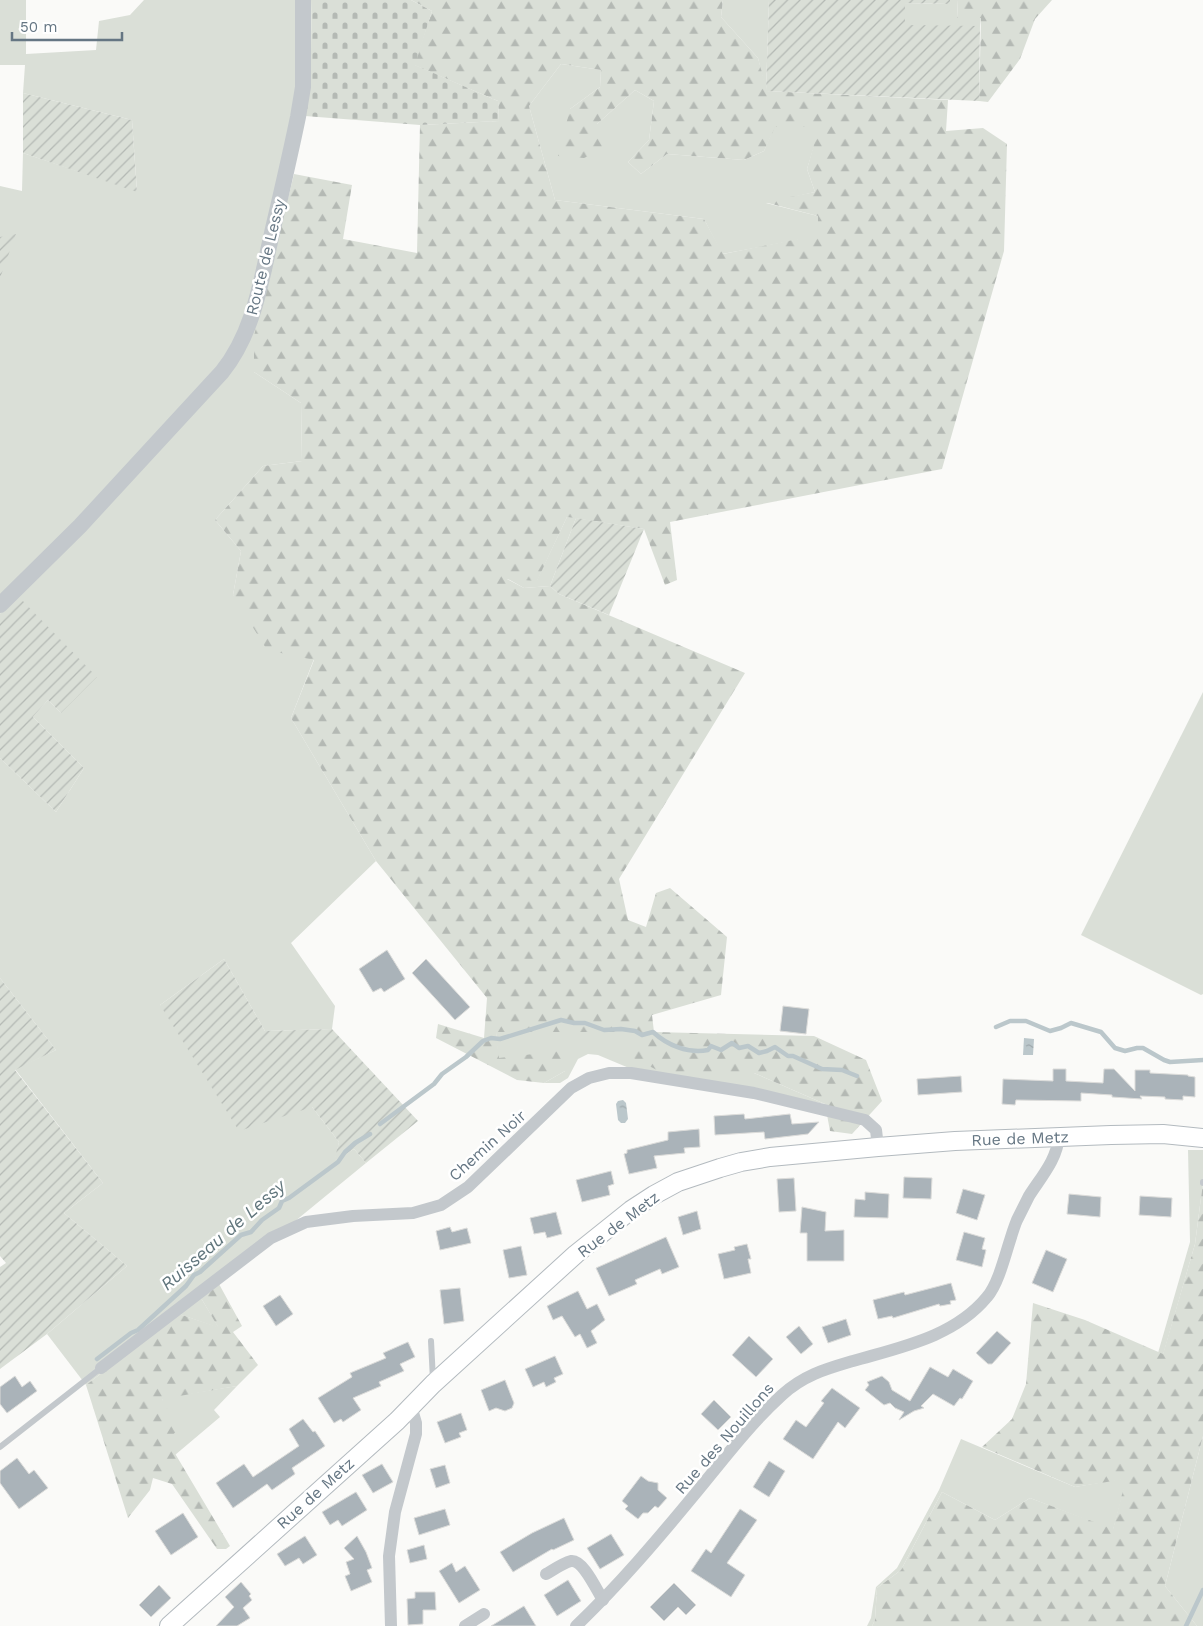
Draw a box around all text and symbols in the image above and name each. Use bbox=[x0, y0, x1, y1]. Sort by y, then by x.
scale bar bbox=[12, 10, 122, 42]
text: 50 m bbox=[20, 18, 57, 36]
street label: Route de Lessy bbox=[242, 196, 289, 317]
street label: Chemin Noir bbox=[445, 1106, 530, 1185]
street label: Rue de Metz bbox=[971, 1127, 1069, 1150]
water label: Ruisseau de Lessy bbox=[156, 1174, 291, 1294]
street label: Rue de Metz bbox=[574, 1187, 663, 1261]
street label: Rue des Nouillons bbox=[671, 1379, 778, 1498]
street label: Rue de Metz bbox=[273, 1454, 358, 1533]

